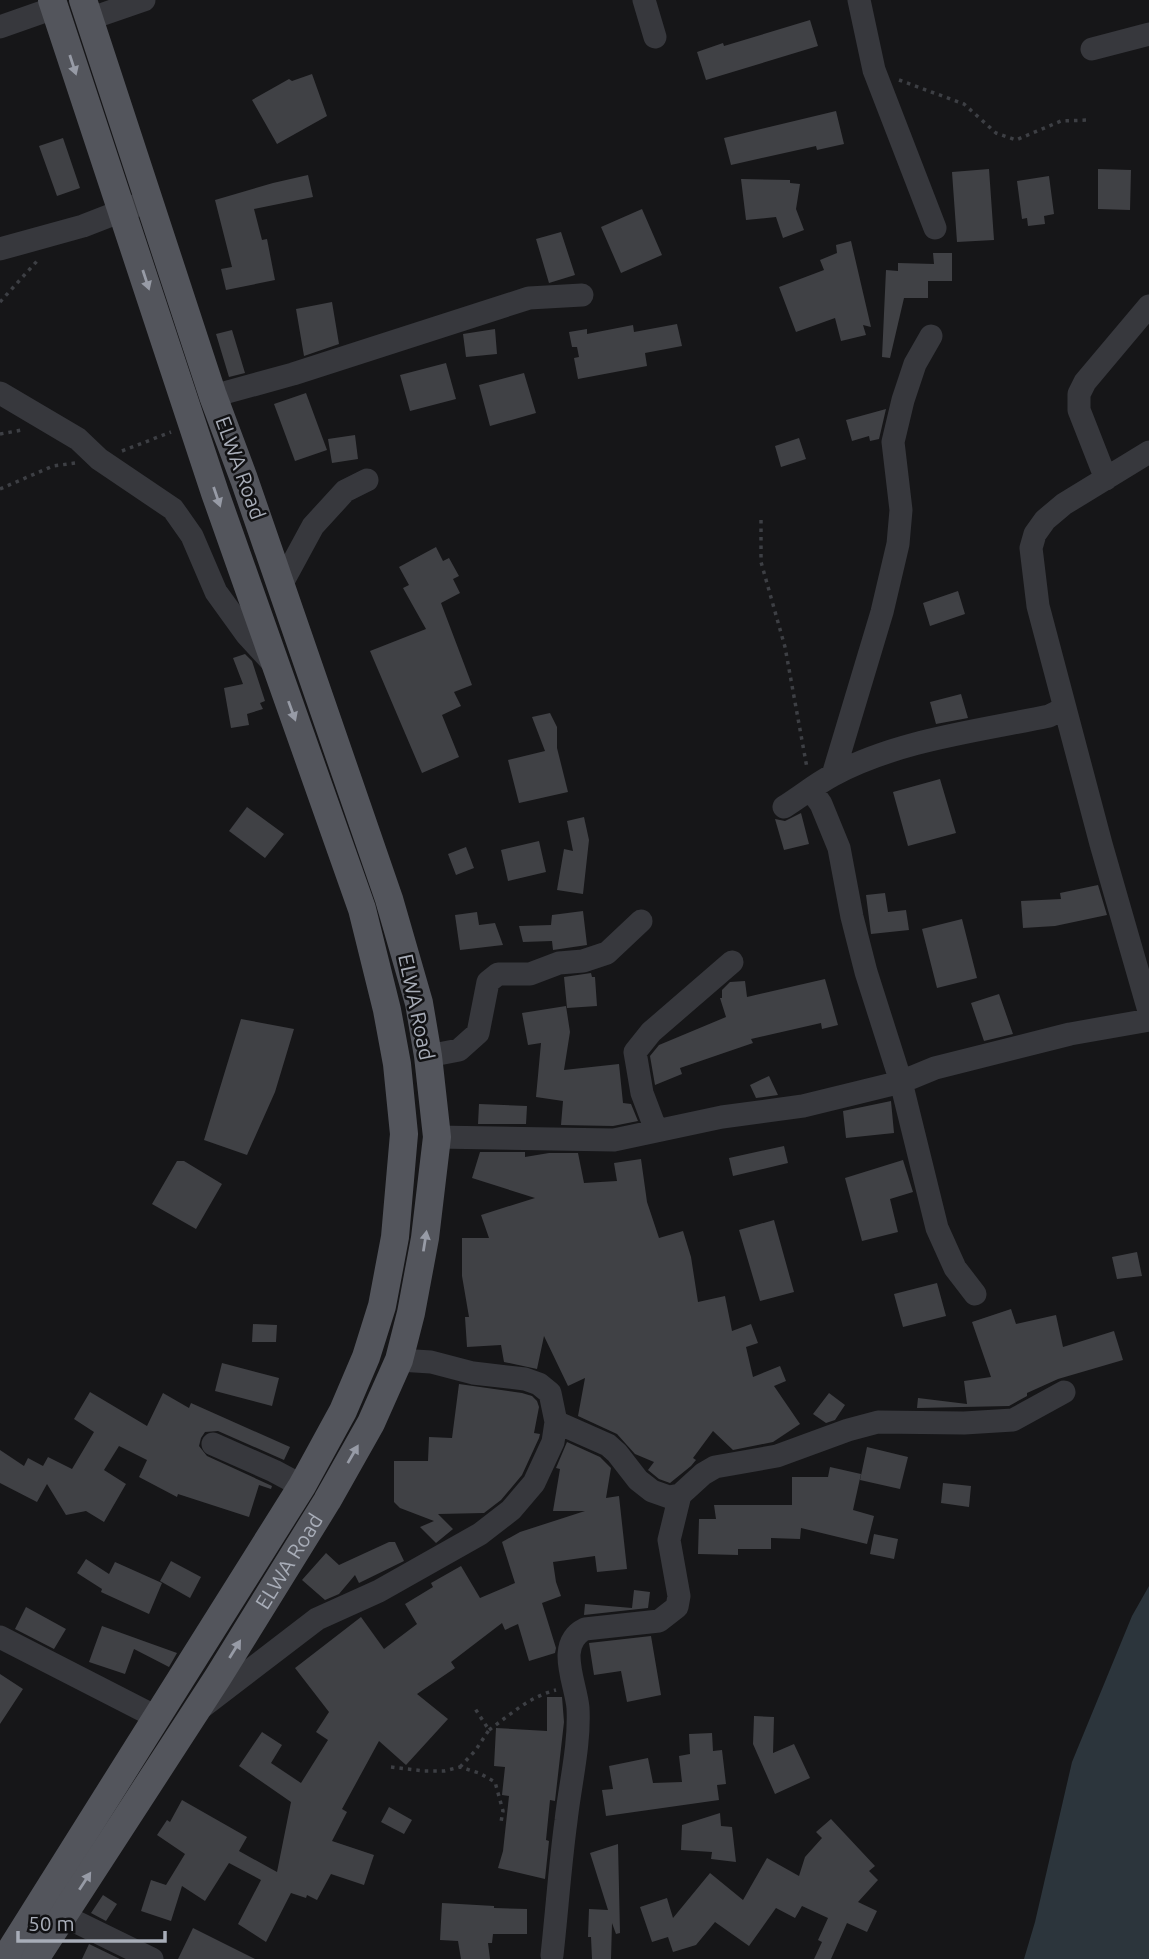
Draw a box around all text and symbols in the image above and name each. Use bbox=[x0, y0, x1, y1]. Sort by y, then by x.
one-way arrow bbox=[68, 54, 79, 75]
one-way arrow bbox=[141, 270, 151, 291]
street label: ELWA Road bbox=[211, 413, 271, 522]
one-way arrow bbox=[212, 486, 223, 507]
one-way arrow bbox=[287, 701, 298, 722]
street label: ELWA Road bbox=[394, 952, 440, 1062]
one-way arrow bbox=[420, 1229, 431, 1251]
one-way arrow bbox=[347, 1445, 359, 1464]
street label: ELWA Road bbox=[250, 1509, 327, 1613]
one-way arrow bbox=[229, 1639, 242, 1659]
one-way arrow bbox=[78, 1871, 91, 1891]
scale bar bbox=[18, 1899, 164, 1943]
text: 50 m bbox=[28, 1911, 75, 1935]

